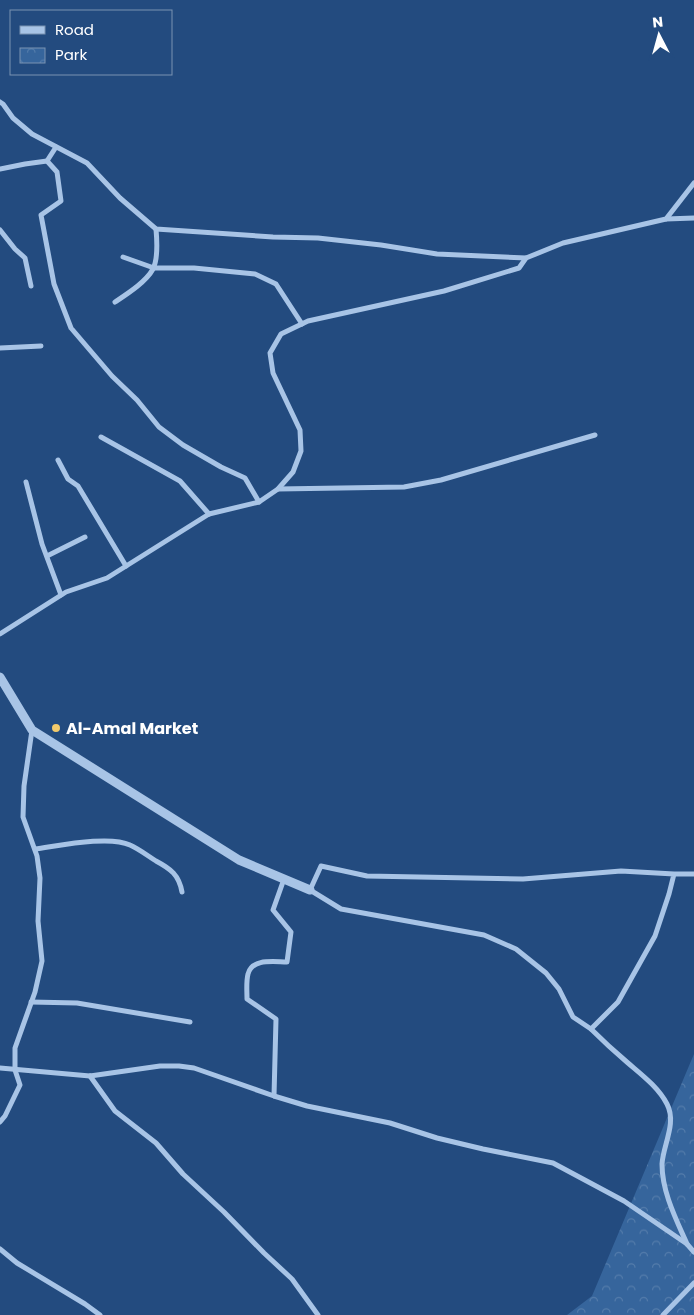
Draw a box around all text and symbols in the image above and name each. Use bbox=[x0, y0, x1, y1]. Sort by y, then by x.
legend bbox=[10, 10, 172, 75]
north arrow bbox=[634, 10, 684, 60]
text: N bbox=[651, 12, 664, 33]
text: Road bbox=[55, 19, 94, 40]
text: Park bbox=[55, 44, 87, 65]
place label: Al-Amal Market bbox=[66, 717, 198, 740]
marker: Al-Amal Market bbox=[50, 722, 62, 734]

